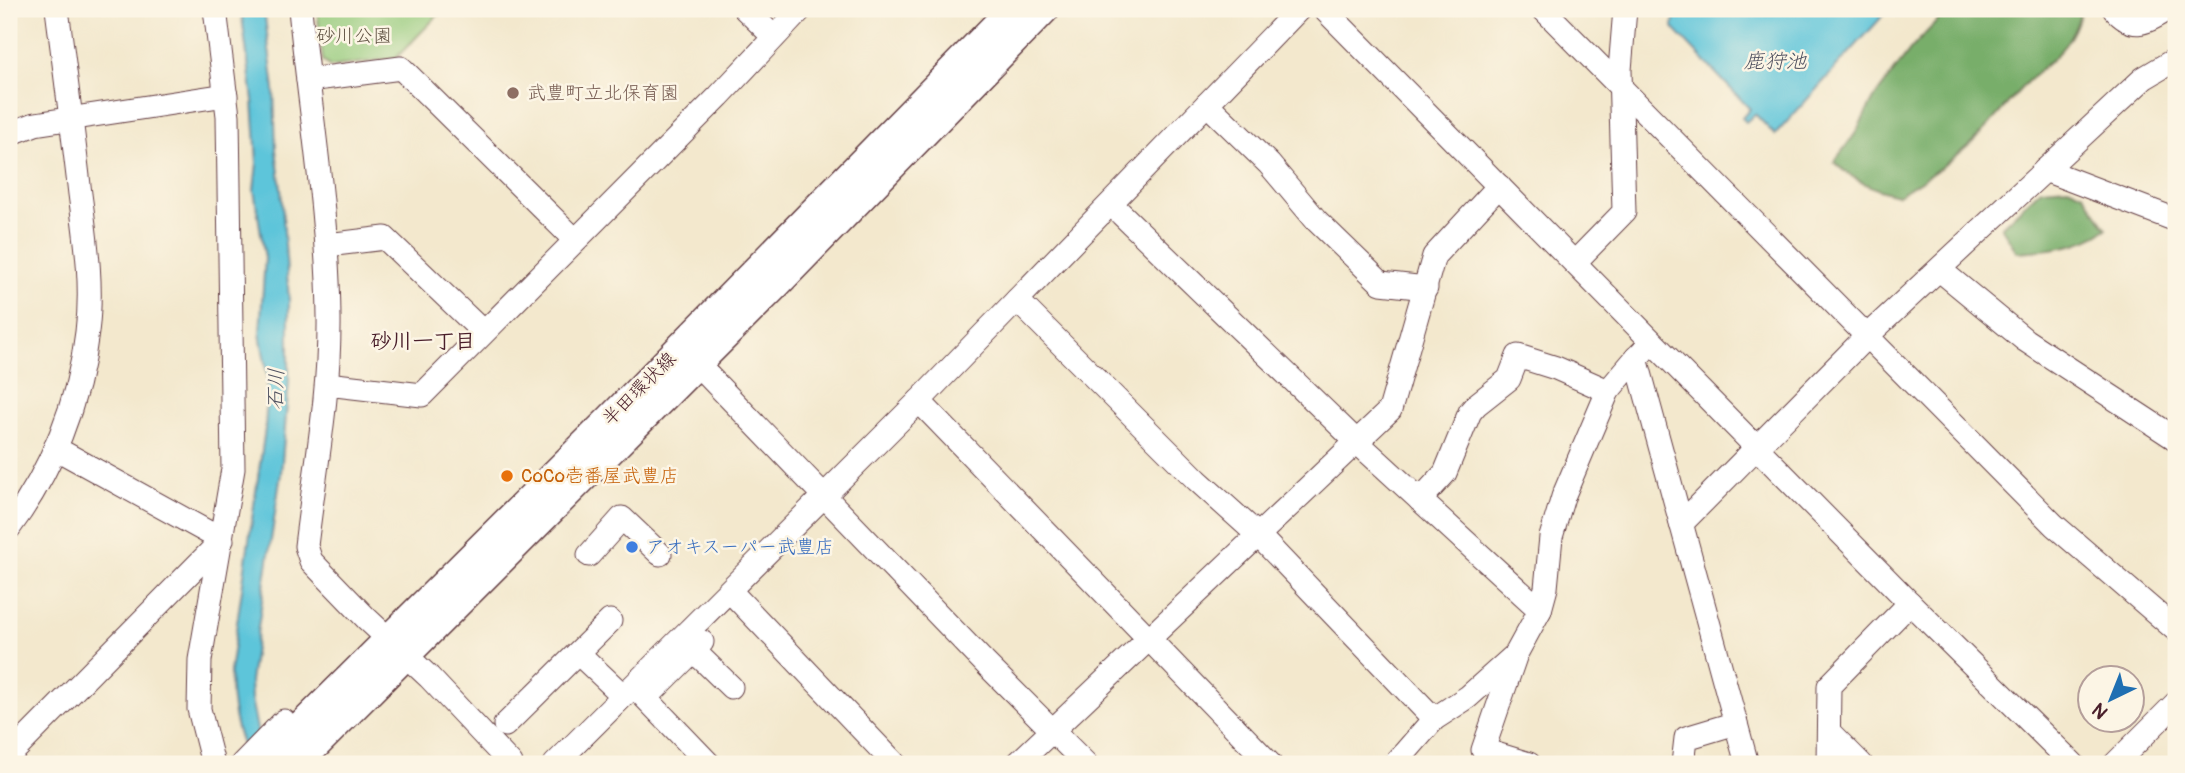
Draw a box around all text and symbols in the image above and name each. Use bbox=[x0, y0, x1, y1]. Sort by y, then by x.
park label: 砂川公園 bbox=[316, 24, 392, 48]
water label: 鹿狩池 bbox=[1744, 48, 1807, 75]
place label: 武豊町立北保育園 bbox=[527, 81, 679, 105]
marker: 武豊町立北保育園 bbox=[505, 85, 521, 101]
district label: 砂川一丁目 bbox=[371, 328, 476, 355]
street label: 半田環状線 bbox=[597, 347, 681, 431]
water label: 石川 bbox=[262, 368, 290, 410]
place label: CoCo壱番屋武豊店 bbox=[521, 464, 679, 488]
marker: CoCo壱番屋武豊店 bbox=[499, 468, 515, 484]
place label: アオキスーパー武豊店 bbox=[646, 535, 834, 559]
marker: アオキスーパー武豊店 bbox=[624, 539, 640, 555]
north arrow bbox=[2076, 664, 2146, 734]
text: N bbox=[2087, 697, 2113, 724]

